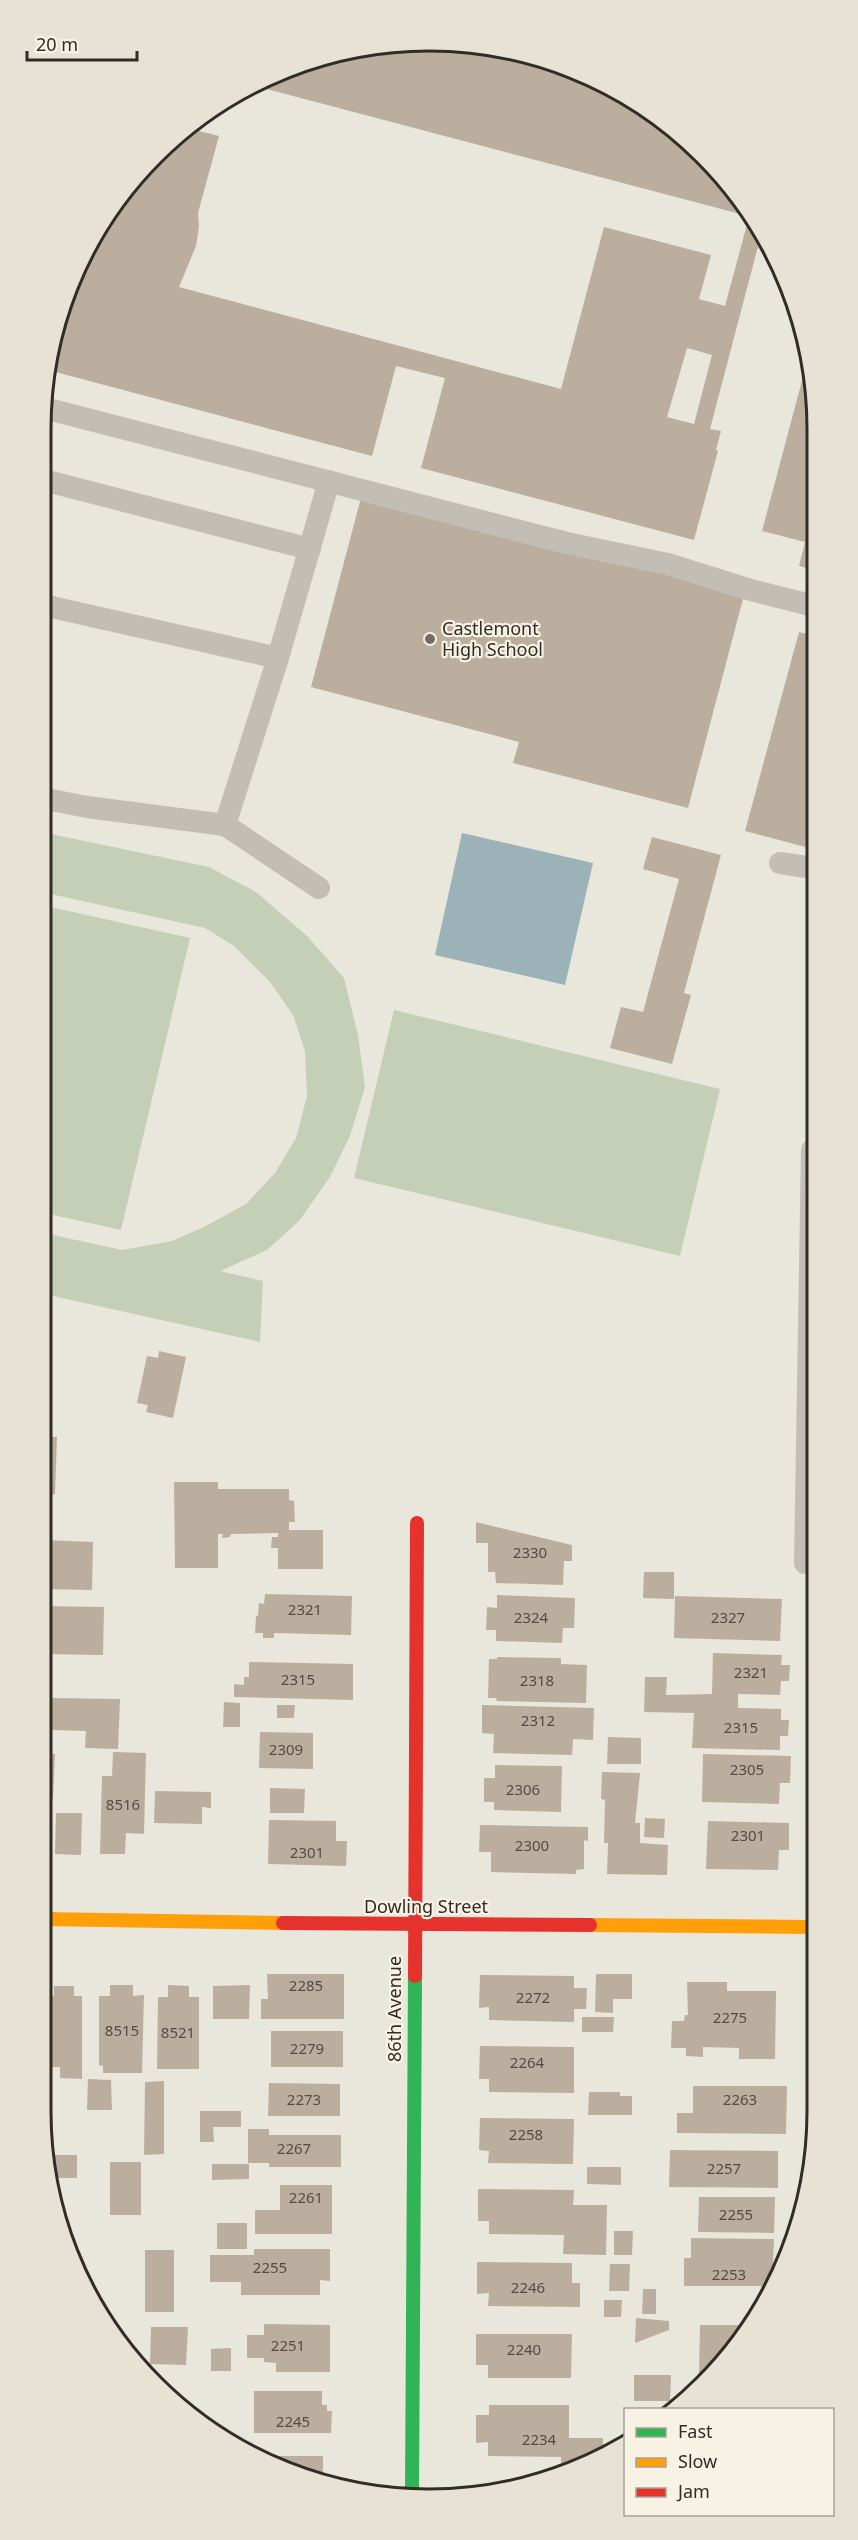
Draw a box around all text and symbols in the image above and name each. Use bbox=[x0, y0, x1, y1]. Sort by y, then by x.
scale bar bbox=[27, 24, 136, 62]
text: 20 m bbox=[36, 32, 78, 56]
place label: Castlemont High School bbox=[442, 616, 543, 661]
marker: Castlemont High School bbox=[423, 632, 437, 646]
house number: 2330 bbox=[513, 1542, 547, 1562]
house number: 2321 bbox=[288, 1599, 322, 1619]
house number: 2324 bbox=[514, 1607, 549, 1627]
house number: 2327 bbox=[711, 1607, 745, 1627]
house number: 2321 bbox=[734, 1662, 768, 1682]
house number: 2315 bbox=[281, 1669, 315, 1689]
house number: 2318 bbox=[520, 1670, 554, 1690]
house number: 2312 bbox=[521, 1710, 555, 1730]
house number: 2315 bbox=[724, 1717, 758, 1737]
house number: 2309 bbox=[269, 1739, 303, 1759]
house number: 2305 bbox=[730, 1759, 764, 1779]
house number: 2306 bbox=[506, 1779, 540, 1799]
house number: 8516 bbox=[106, 1794, 140, 1814]
house number: 2301 bbox=[731, 1825, 765, 1845]
house number: 2300 bbox=[515, 1835, 549, 1855]
house number: 2301 bbox=[290, 1842, 324, 1862]
street label: Dowling Street bbox=[364, 1894, 489, 1918]
street label: 86th Avenue bbox=[382, 1956, 406, 2062]
house number: 2285 bbox=[289, 1975, 323, 1995]
house number: 2272 bbox=[516, 1987, 550, 2007]
house number: 2275 bbox=[713, 2007, 747, 2027]
house number: 8515 bbox=[105, 2020, 139, 2040]
house number: 8521 bbox=[161, 2022, 195, 2042]
house number: 2279 bbox=[290, 2038, 324, 2058]
house number: 2264 bbox=[510, 2052, 545, 2072]
house number: 2273 bbox=[287, 2089, 321, 2109]
house number: 2263 bbox=[723, 2089, 757, 2109]
house number: 2258 bbox=[509, 2124, 543, 2144]
house number: 2267 bbox=[277, 2138, 311, 2158]
house number: 2257 bbox=[707, 2158, 741, 2178]
house number: 2261 bbox=[289, 2187, 323, 2207]
house number: 2255 bbox=[719, 2204, 753, 2224]
house number: 2255 bbox=[253, 2257, 287, 2277]
house number: 2253 bbox=[712, 2264, 746, 2284]
house number: 2246 bbox=[511, 2277, 545, 2297]
house number: 2251 bbox=[271, 2335, 305, 2355]
house number: 2240 bbox=[507, 2339, 541, 2359]
legend bbox=[624, 2408, 834, 2516]
house number: 2245 bbox=[276, 2411, 310, 2431]
text: Fast bbox=[678, 2419, 713, 2443]
house number: 2234 bbox=[522, 2429, 557, 2449]
text: Slow bbox=[678, 2449, 717, 2473]
text: Jam bbox=[676, 2479, 710, 2503]

